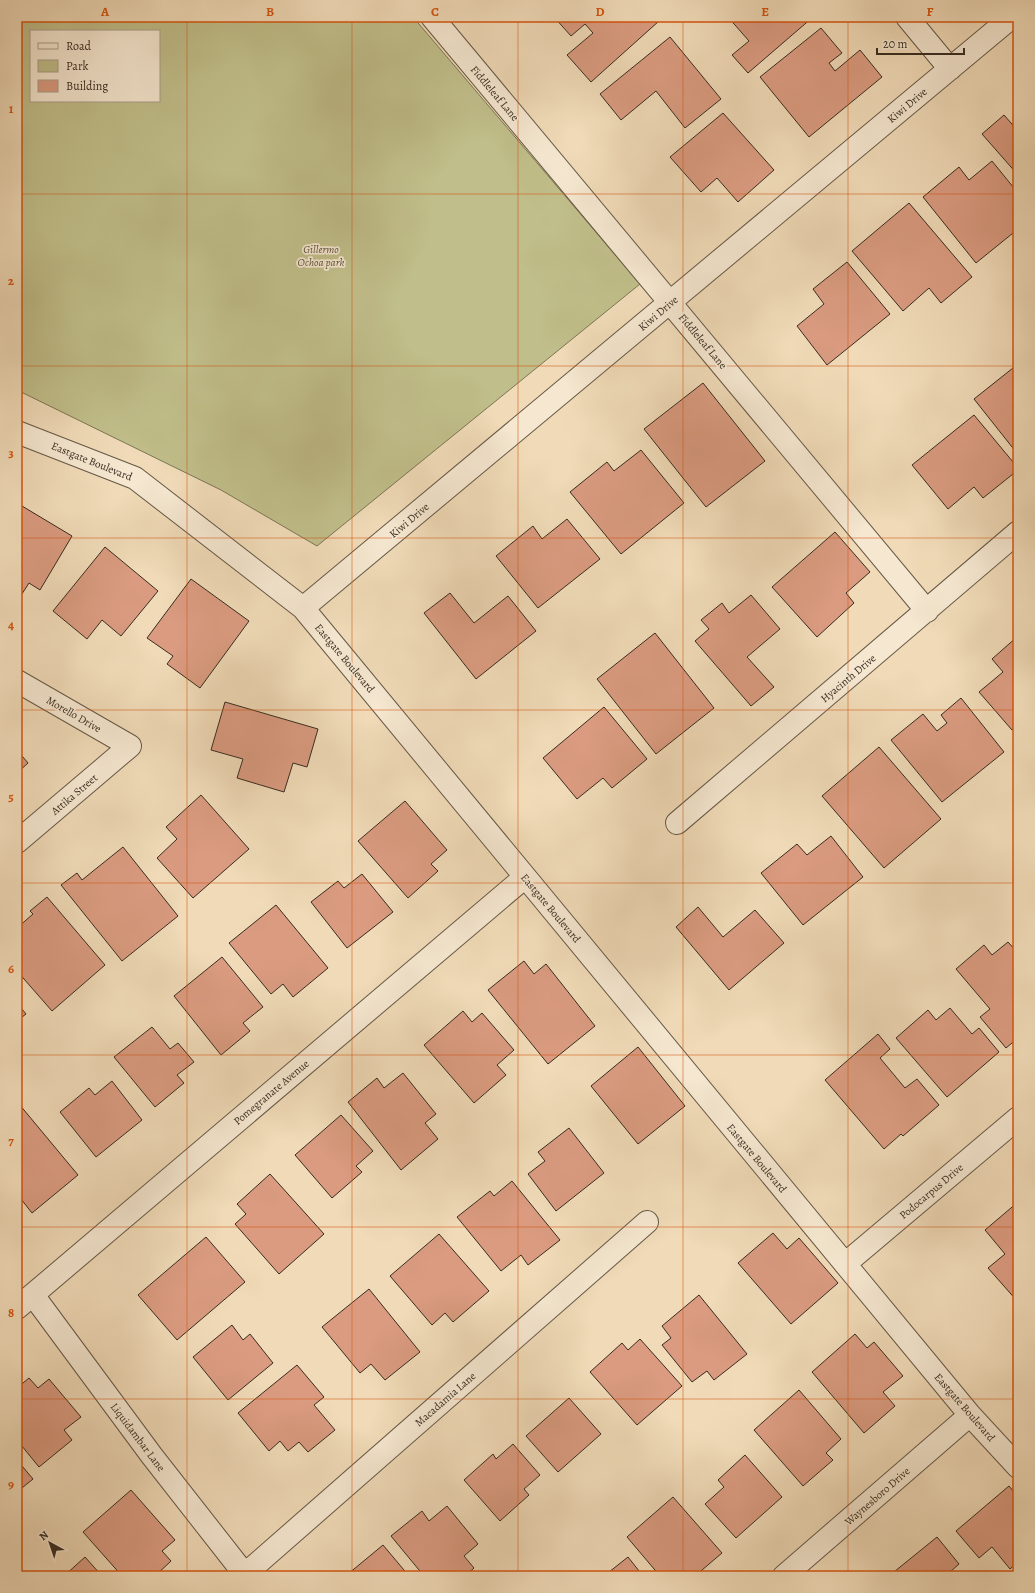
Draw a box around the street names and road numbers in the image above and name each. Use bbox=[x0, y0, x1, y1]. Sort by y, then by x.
street label: Fiddleleaf Lane bbox=[467, 62, 522, 124]
street label: Kiwi Drive bbox=[884, 84, 930, 126]
street label: Kiwi Drive bbox=[635, 292, 681, 334]
street label: Fiddleleaf Lane bbox=[675, 310, 730, 372]
street label: Eastgate Boulevard bbox=[49, 438, 135, 485]
street label: Kiwi Drive bbox=[386, 499, 432, 541]
street label: Eastgate Boulevard bbox=[311, 621, 378, 696]
street label: Hyacinth Drive bbox=[817, 651, 879, 706]
street label: Morello Drive bbox=[43, 693, 104, 736]
street label: Attika Street bbox=[47, 770, 101, 819]
street label: Eastgate Boulevard bbox=[517, 871, 584, 946]
street label: Pomegranate Avenue bbox=[230, 1056, 312, 1128]
street label: Eastgate Boulevard bbox=[723, 1121, 790, 1196]
street label: Podocarpus Drive bbox=[896, 1160, 967, 1223]
street label: Macadamia Lane bbox=[412, 1369, 479, 1430]
street label: Eastgate Boulevard bbox=[931, 1370, 999, 1445]
street label: Liquidambar Lane bbox=[107, 1400, 168, 1475]
street label: Waynesboro Drive bbox=[841, 1464, 913, 1530]

